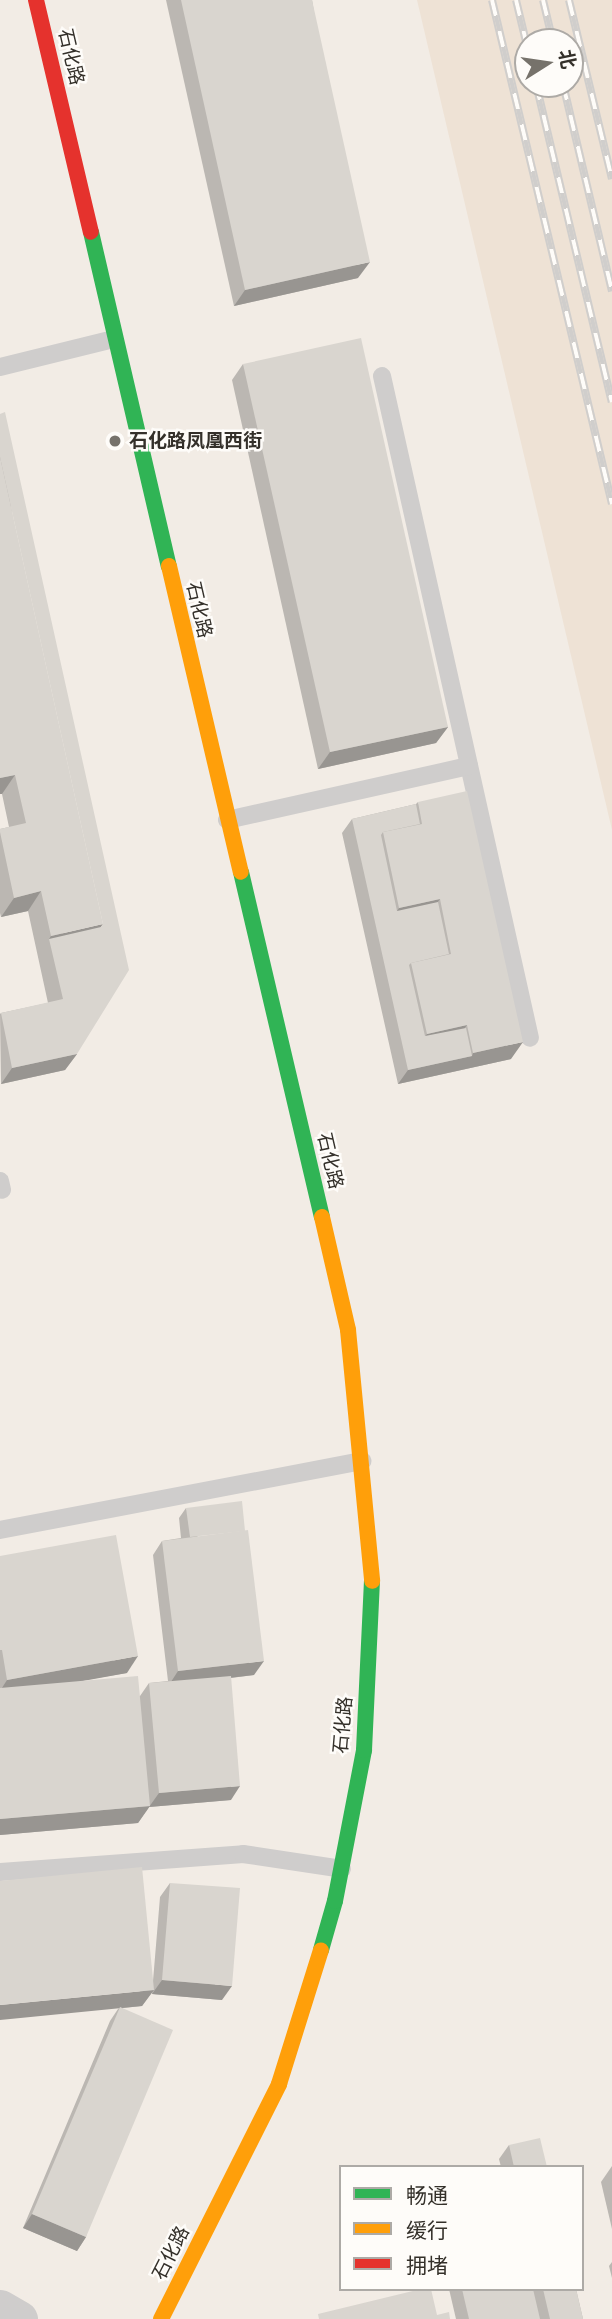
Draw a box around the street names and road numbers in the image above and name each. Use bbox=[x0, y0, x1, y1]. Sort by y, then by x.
street label: 石化路 bbox=[53, 27, 89, 87]
street label: 石化路 bbox=[181, 580, 217, 640]
street label: 石化路 bbox=[312, 1131, 348, 1191]
street label: 石化路 bbox=[329, 1696, 357, 1754]
street label: 石化路 bbox=[148, 2222, 194, 2284]

